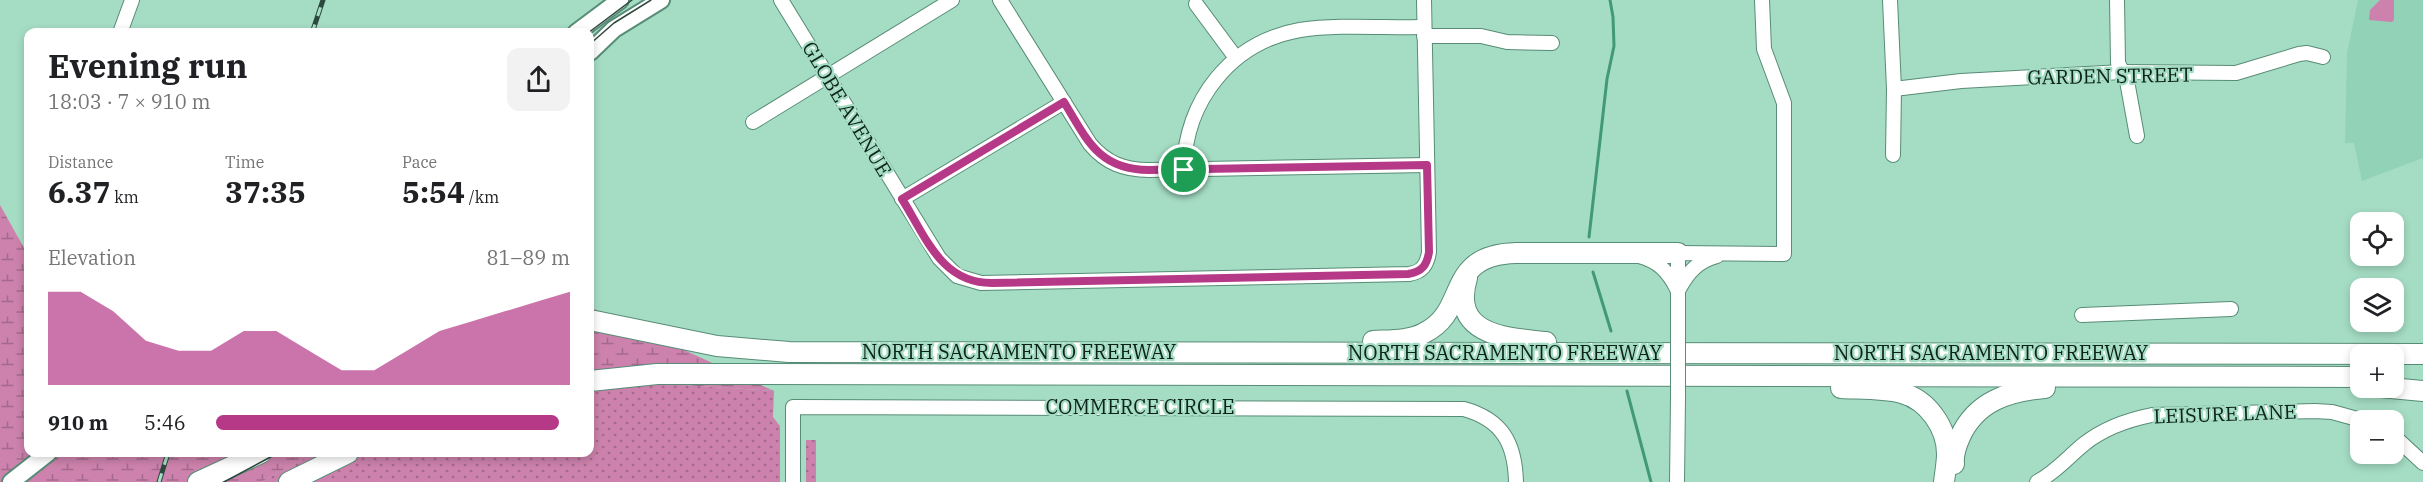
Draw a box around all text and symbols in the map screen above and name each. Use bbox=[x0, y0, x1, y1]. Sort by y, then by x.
street label: GLOBE AVENUE bbox=[796, 36, 898, 181]
text: Evening run bbox=[48, 44, 248, 87]
button: share bbox=[507, 48, 570, 111]
street label: GARDEN STREET bbox=[2027, 61, 2193, 90]
text: 18:03 · 7 × 910 m bbox=[48, 88, 211, 115]
pin bbox=[1158, 144, 1209, 195]
text: Distance bbox=[48, 152, 113, 172]
text: Time bbox=[225, 152, 264, 172]
text: Pace bbox=[402, 152, 437, 172]
icon: arrive bbox=[1167, 153, 1200, 186]
text: 6.37 bbox=[48, 172, 110, 211]
text: 37:35 bbox=[225, 172, 306, 211]
text: 5:54 bbox=[402, 172, 465, 211]
text: km bbox=[110, 187, 139, 207]
text: /km bbox=[465, 187, 499, 207]
map controls bbox=[2350, 212, 2404, 464]
button: locate bbox=[2350, 212, 2404, 266]
text: Elevation bbox=[48, 244, 136, 271]
text: 81–89 m bbox=[487, 244, 570, 271]
button: layers bbox=[2350, 278, 2404, 332]
street label: NORTH SACRAMENTO FREEWAY bbox=[862, 338, 1177, 365]
street label: NORTH SACRAMENTO FREEWAY bbox=[1348, 339, 1663, 366]
street label: NORTH SACRAMENTO FREEWAY bbox=[1834, 339, 2149, 366]
button: + bbox=[2350, 344, 2404, 398]
street label: COMMERCE CIRCLE bbox=[1045, 393, 1235, 420]
street label: LEISURE LANE bbox=[2153, 398, 2297, 429]
text: 910 m bbox=[48, 409, 108, 436]
text: 5:46 bbox=[144, 409, 186, 436]
button: − bbox=[2350, 410, 2404, 464]

